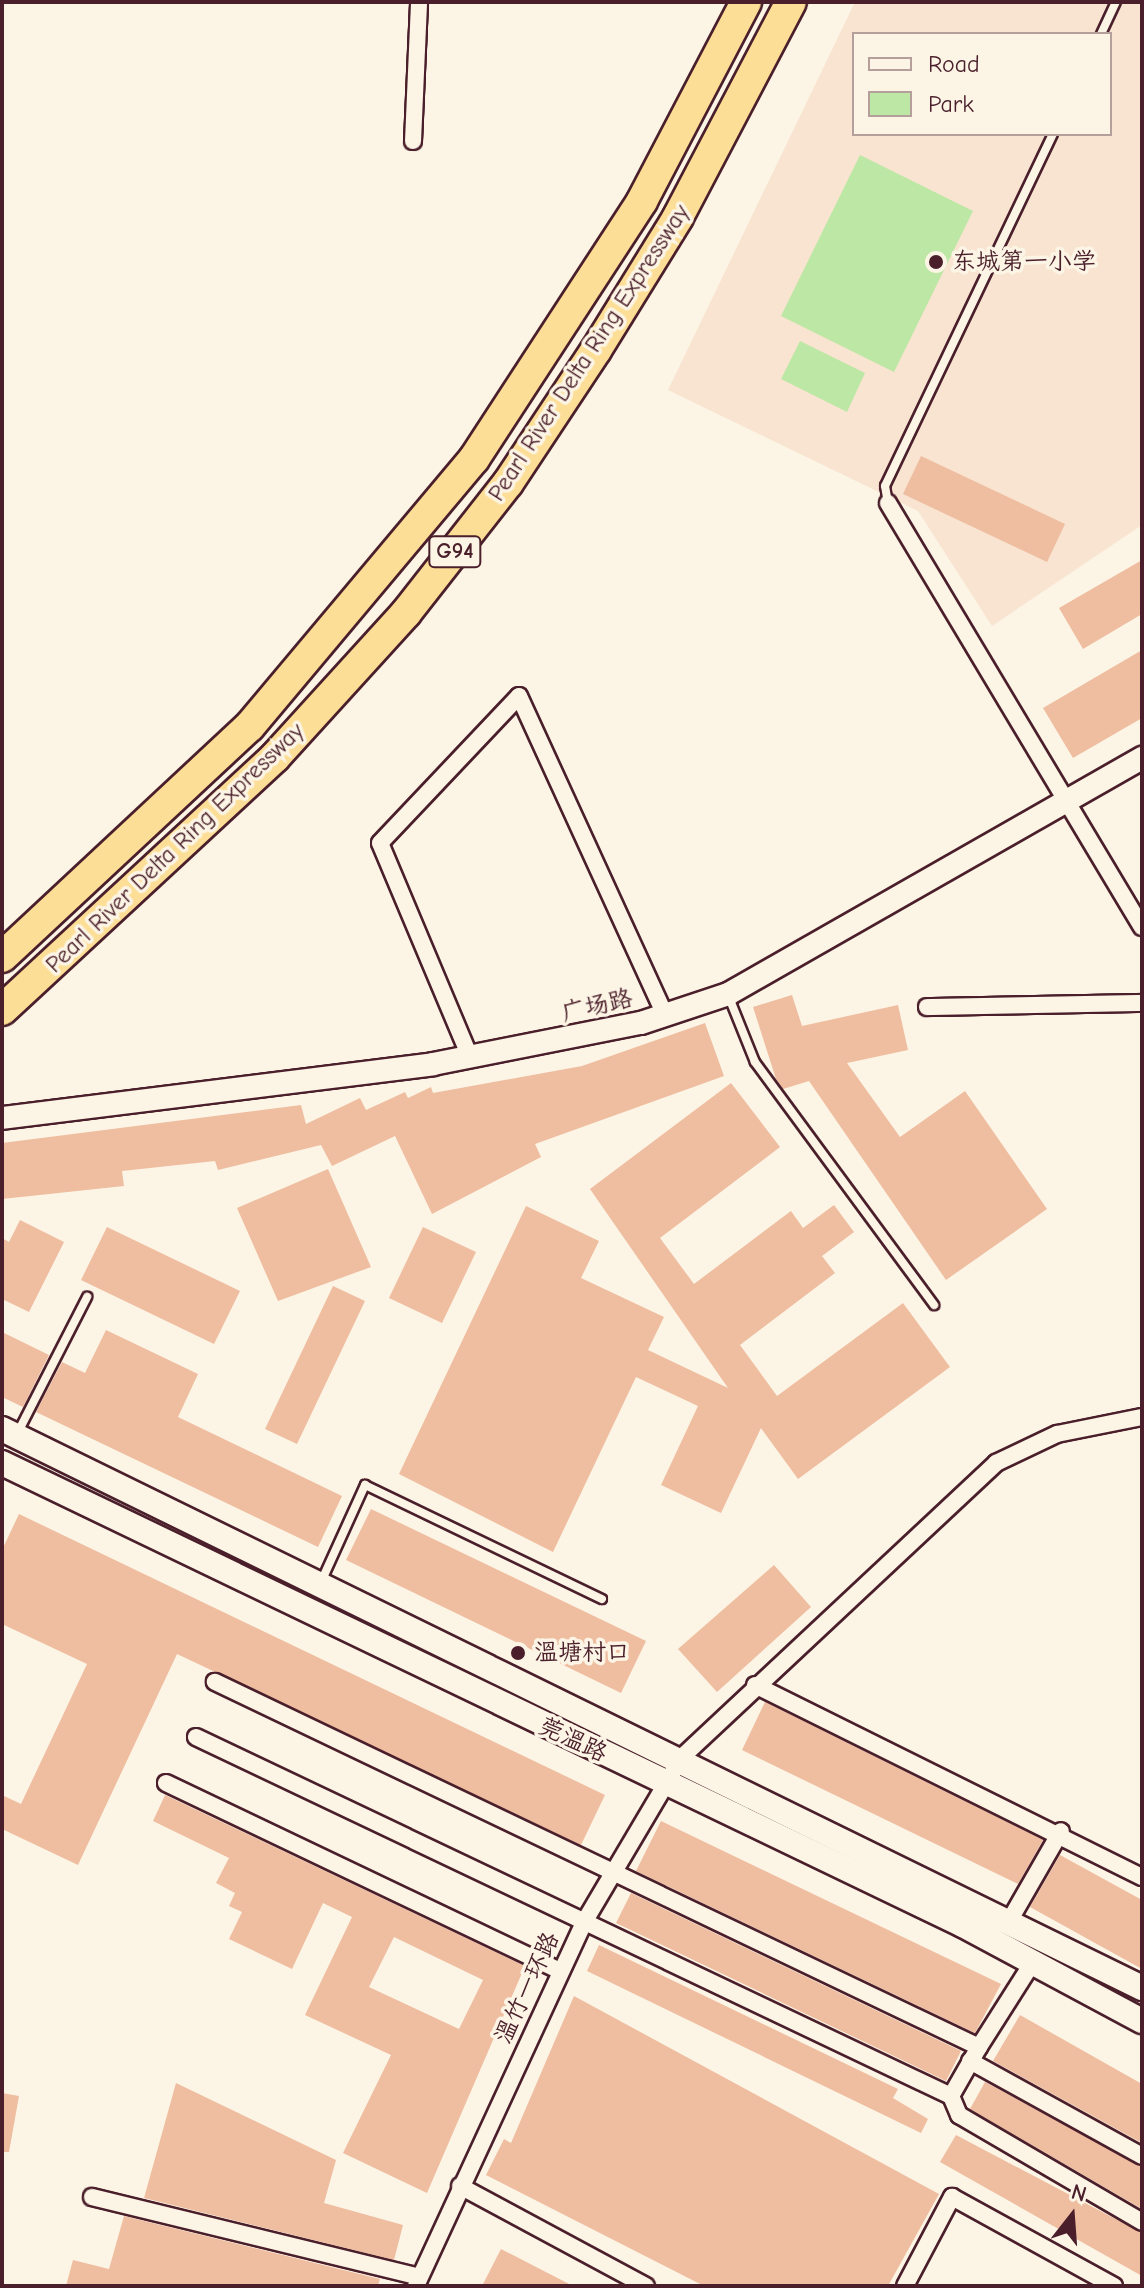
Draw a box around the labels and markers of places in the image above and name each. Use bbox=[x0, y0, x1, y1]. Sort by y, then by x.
place label: 东城第一小学 bbox=[952, 248, 1096, 276]
marker: 东城第一小学 bbox=[927, 253, 945, 271]
place label: 温塘村口 bbox=[534, 1639, 630, 1667]
marker: 温塘村口 bbox=[509, 1644, 527, 1662]

